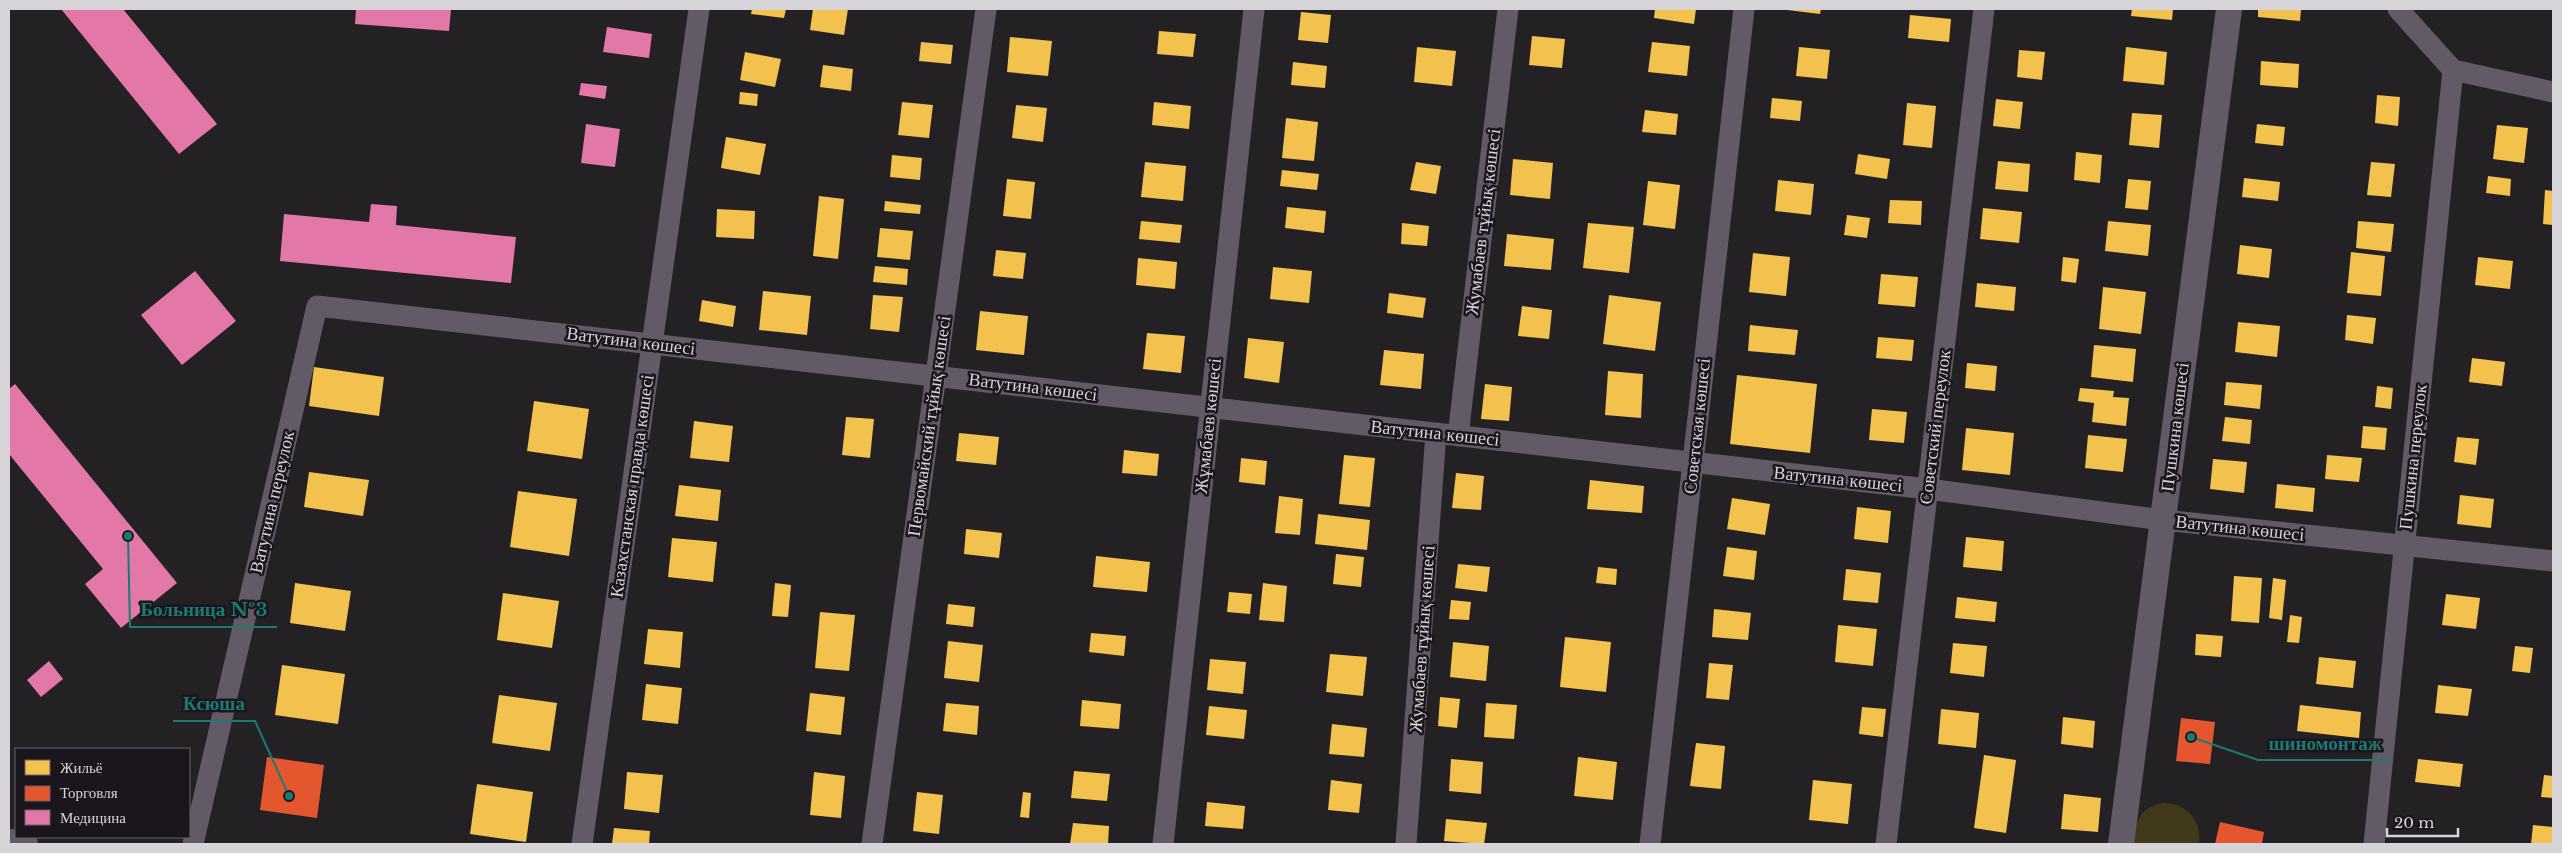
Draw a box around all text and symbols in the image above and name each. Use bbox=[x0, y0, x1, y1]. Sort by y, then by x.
street label: Жумабаев тұйық көшесі bbox=[1461, 128, 1505, 316]
street label: Первомайский тұйық көшесі bbox=[903, 314, 955, 538]
street label: Ватутина көшесі bbox=[565, 322, 697, 360]
street label: Советский переулок bbox=[1915, 348, 1955, 506]
street label: Жұмабаев көшесі bbox=[1190, 357, 1226, 495]
street label: Советская көшесі bbox=[1679, 357, 1715, 495]
street label: Пушкина көшесі bbox=[2156, 361, 2194, 493]
street label: Ватутина көшесі bbox=[967, 368, 1099, 406]
street label: Казахстанская правда көшесі bbox=[605, 373, 659, 599]
street label: Пушкина переулок bbox=[2394, 383, 2432, 531]
street label: Ватутина көшесі bbox=[1369, 415, 1501, 451]
street label: Ватутина переулок bbox=[245, 428, 299, 575]
street label: Ватутина көшесі bbox=[1772, 461, 1904, 497]
street label: Ватутина көшесі bbox=[2174, 510, 2306, 546]
street label: Жумабаев тұйық көшесі bbox=[1404, 545, 1440, 733]
callout: Больница №3 bbox=[130, 593, 277, 627]
text: Больница №3 bbox=[140, 598, 268, 621]
callout: Ксюша bbox=[173, 687, 255, 721]
text: Ксюша bbox=[183, 692, 245, 715]
callout: шиномонтаж bbox=[2258, 726, 2391, 760]
text: шиномонтаж bbox=[2268, 732, 2382, 755]
legend bbox=[15, 748, 190, 838]
text: Жильё bbox=[60, 758, 103, 777]
text: Торговля bbox=[60, 783, 118, 802]
scale bar bbox=[2387, 806, 2458, 838]
text: Медицина bbox=[60, 808, 126, 827]
text: 20 m bbox=[2394, 813, 2434, 832]

